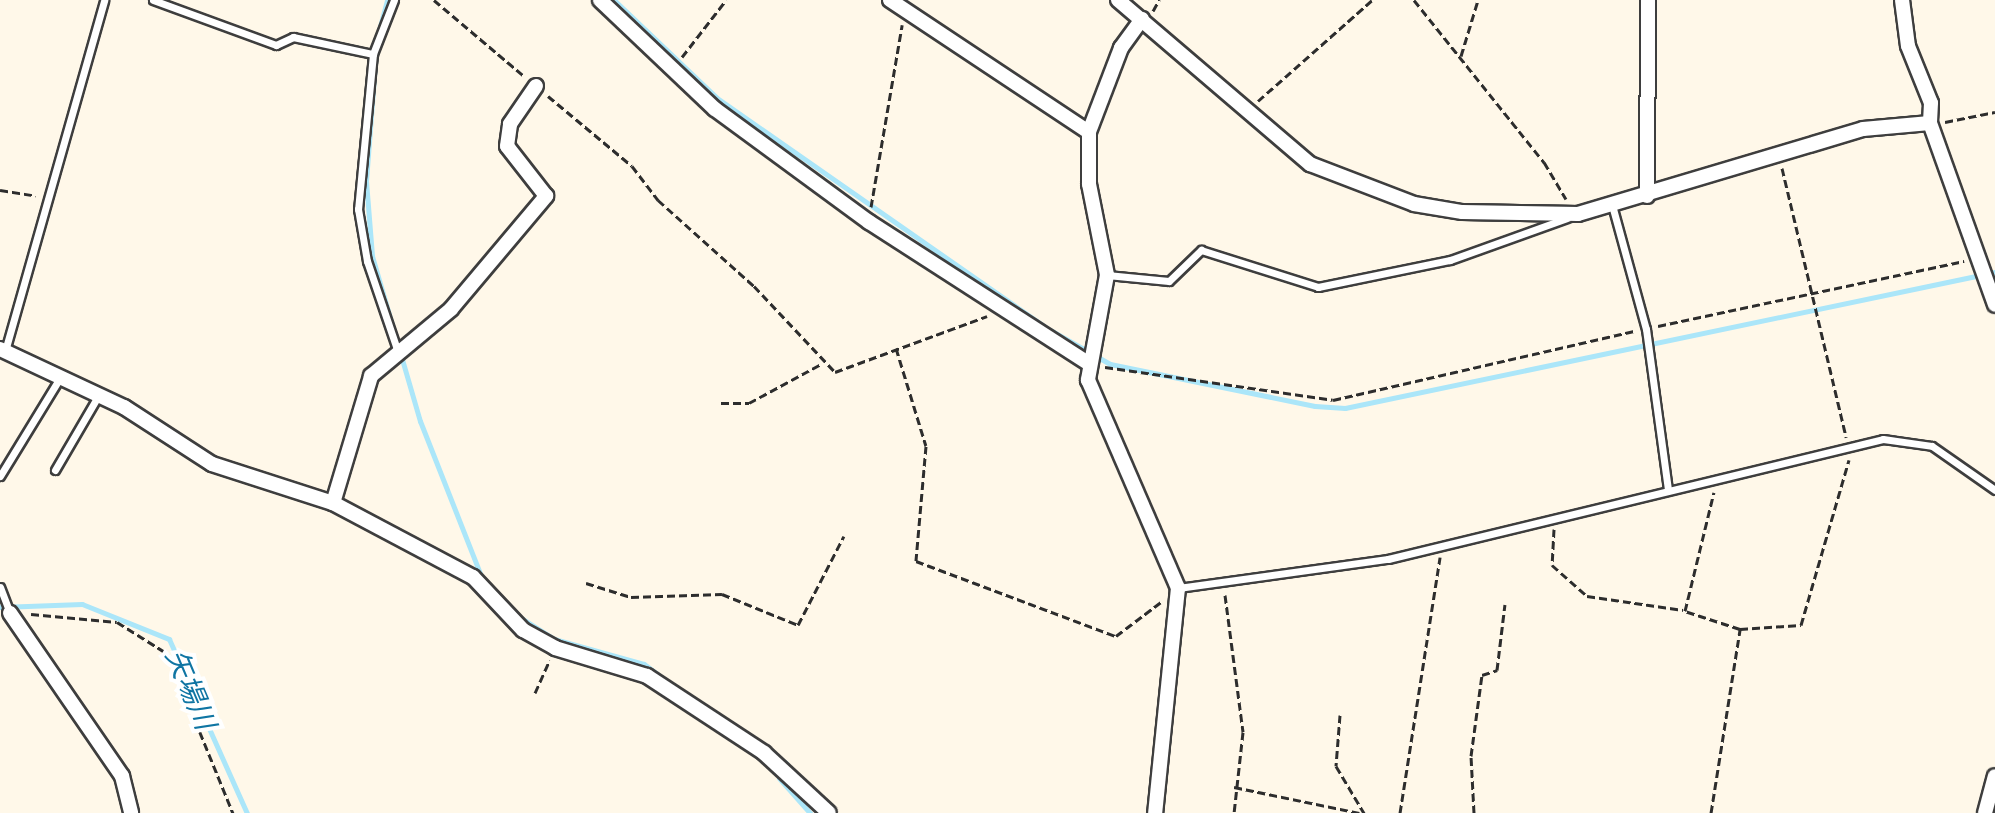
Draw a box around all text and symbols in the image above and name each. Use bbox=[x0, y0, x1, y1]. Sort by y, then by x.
water label: 矢場川 bbox=[159, 644, 223, 734]

